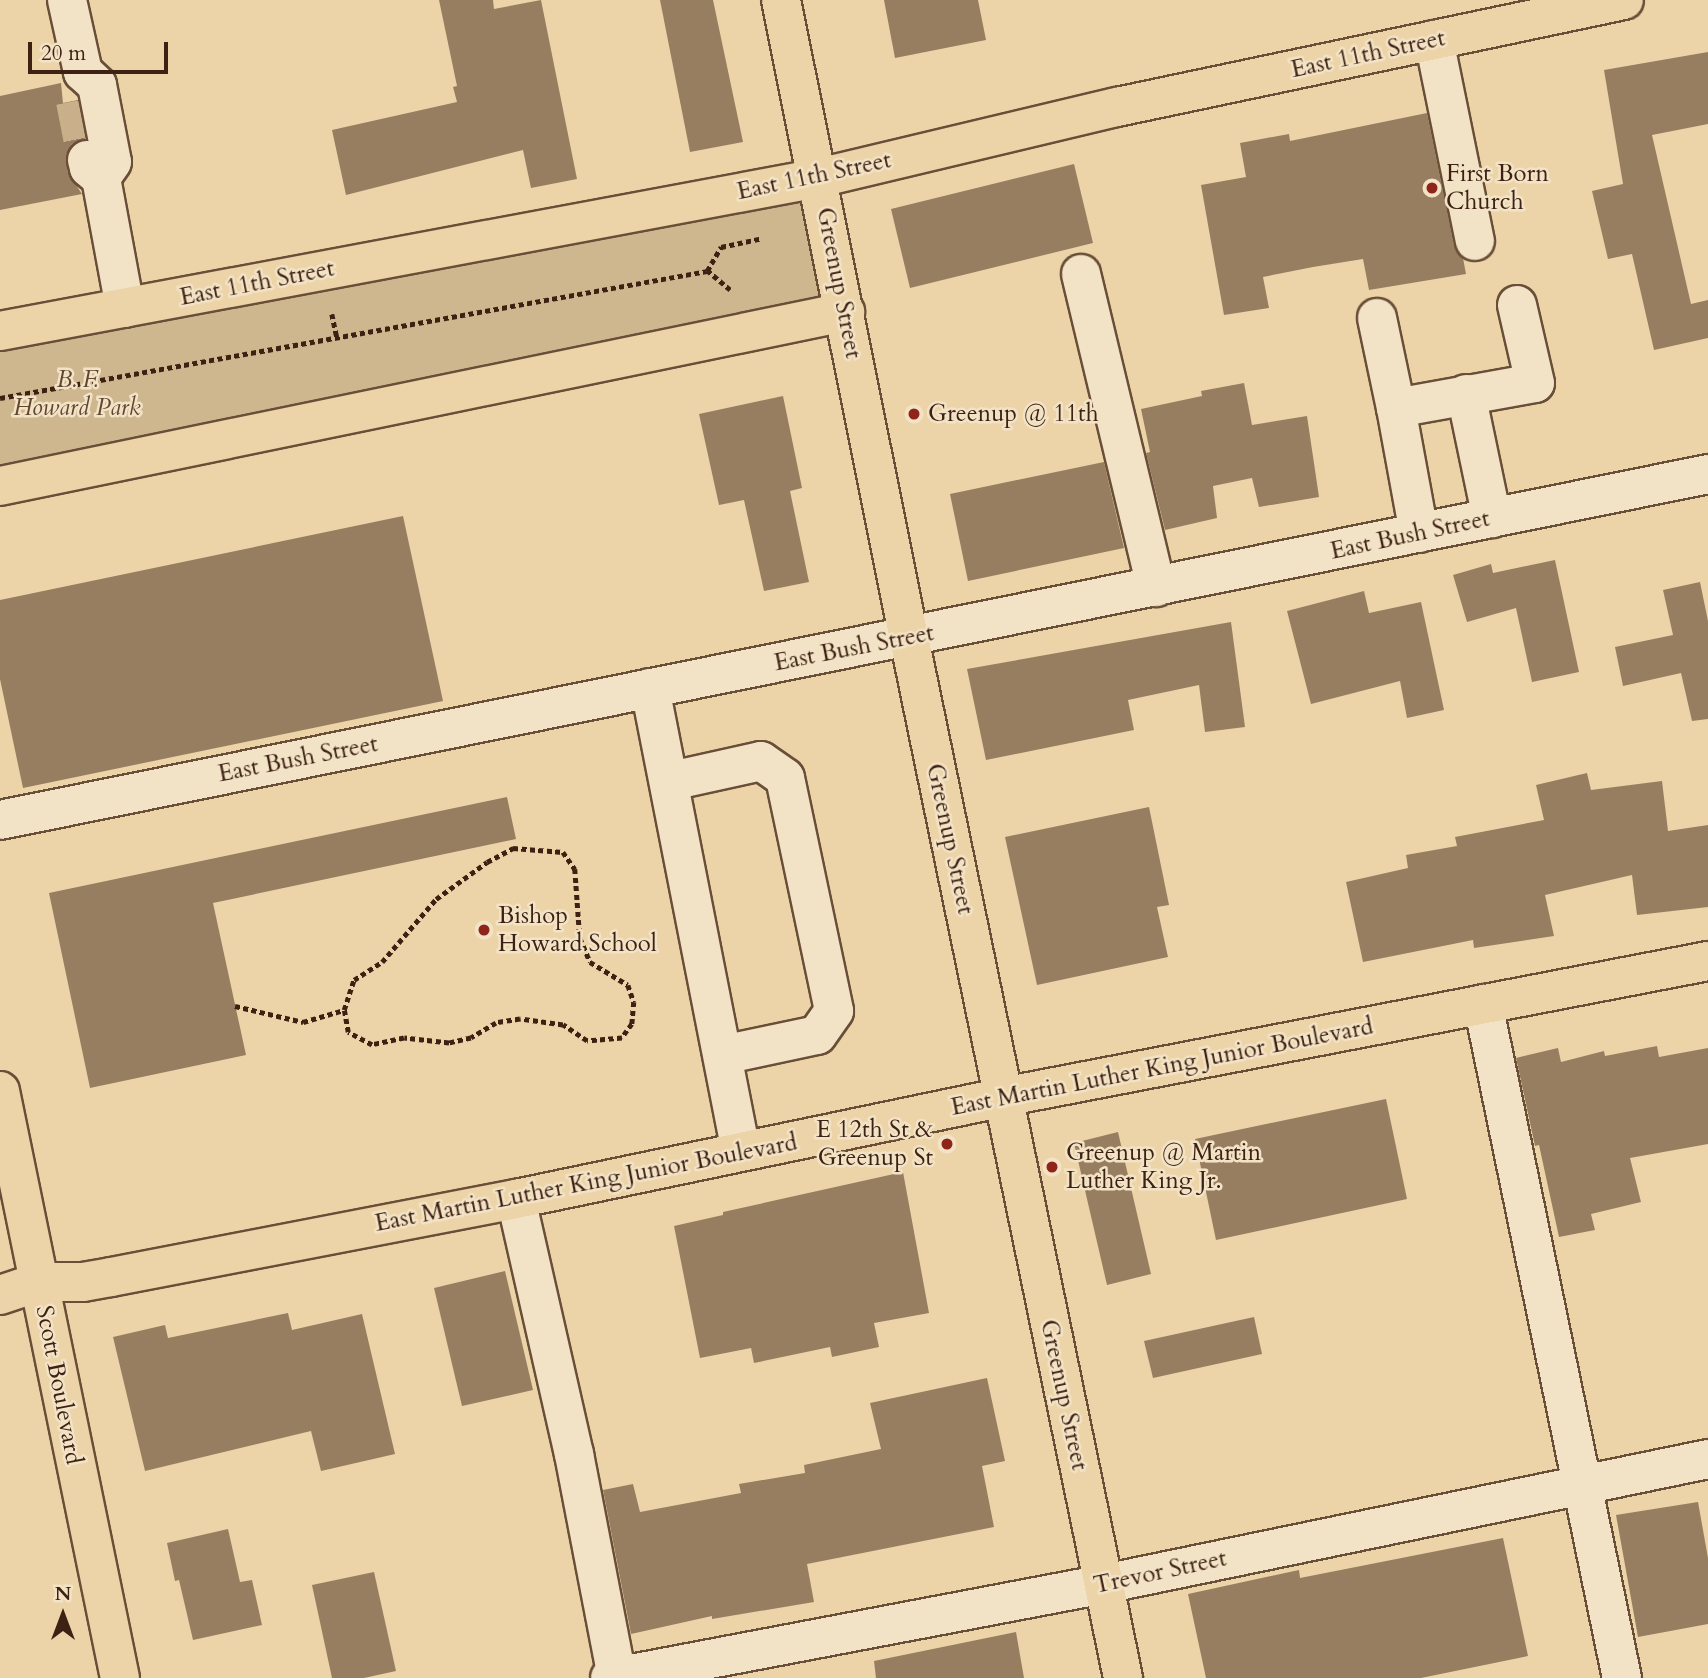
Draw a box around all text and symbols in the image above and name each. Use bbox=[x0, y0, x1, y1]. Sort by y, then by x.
street label: East 11th Street bbox=[1288, 24, 1448, 84]
scale bar bbox=[32, 28, 172, 72]
text: 20 m bbox=[41, 39, 86, 68]
street label: East 11th Street bbox=[734, 146, 894, 206]
place label: First Born Church bbox=[1446, 160, 1549, 216]
marker: First Born Church bbox=[1424, 180, 1440, 196]
street label: Greenup Street bbox=[810, 205, 868, 361]
street label: East 11th Street bbox=[177, 254, 337, 312]
park label: B. F. Howard Park bbox=[13, 366, 141, 422]
place label: Greenup @ 11th bbox=[928, 400, 1099, 428]
marker: Greenup @ 11th bbox=[906, 406, 922, 422]
street label: East Bush Street bbox=[1328, 504, 1492, 566]
street label: East Bush Street bbox=[772, 618, 936, 678]
street label: East Bush Street bbox=[216, 729, 380, 789]
street label: Greenup Street bbox=[920, 761, 980, 917]
place label: Bishop Howard School bbox=[498, 902, 657, 958]
marker: Bishop Howard School bbox=[476, 922, 492, 938]
street label: East Martin Luther King Junior Boulevard bbox=[948, 1012, 1376, 1122]
place label: E 12th St & Greenup St bbox=[816, 1116, 933, 1172]
street label: East Martin Luther King Junior Boulevard bbox=[372, 1128, 800, 1238]
marker: E 12th St & Greenup St bbox=[939, 1136, 955, 1152]
place label: Greenup @ Martin Luther King Jr. bbox=[1066, 1139, 1261, 1195]
marker: Greenup @ Martin Luther King Jr. bbox=[1044, 1159, 1060, 1175]
street label: Scott Boulevard bbox=[29, 1303, 89, 1467]
street label: Greenup Street bbox=[1034, 1317, 1094, 1473]
street label: Trevor Street bbox=[1091, 1544, 1229, 1600]
north arrow bbox=[28, 1580, 98, 1650]
text: N bbox=[55, 1581, 71, 1607]

